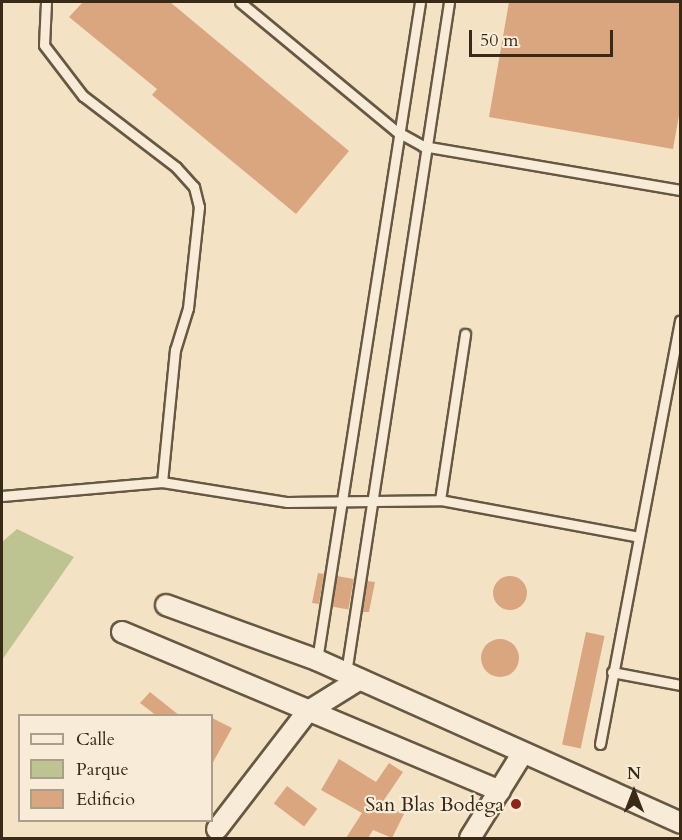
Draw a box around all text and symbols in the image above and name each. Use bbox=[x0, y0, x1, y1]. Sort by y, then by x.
scale bar bbox=[472, 18, 616, 56]
text: 50 m bbox=[480, 28, 519, 53]
legend bbox=[18, 714, 213, 822]
text: Calle bbox=[76, 727, 115, 752]
text: Parque bbox=[76, 757, 129, 782]
north arrow bbox=[604, 762, 664, 822]
text: N bbox=[627, 763, 641, 785]
text: Edificio bbox=[76, 787, 135, 812]
place label: San Blas Bodega bbox=[365, 792, 504, 816]
marker: San Blas Bodega bbox=[509, 797, 523, 811]

